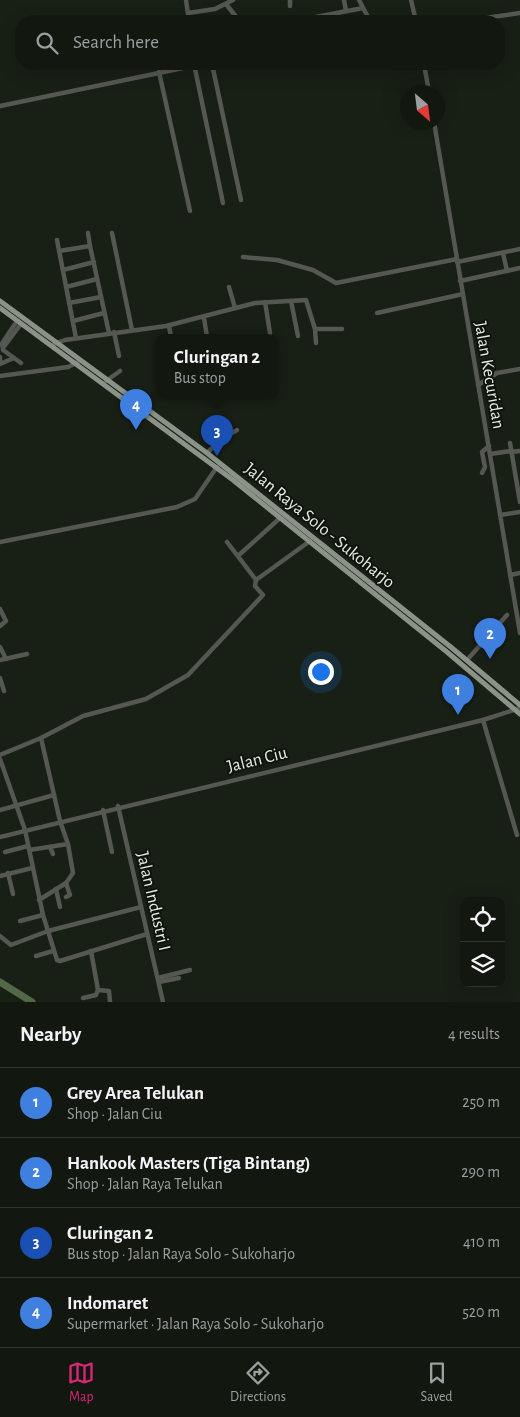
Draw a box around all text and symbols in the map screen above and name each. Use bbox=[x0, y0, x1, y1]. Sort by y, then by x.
search box bbox=[15, 15, 505, 70]
icon: search bbox=[33, 29, 61, 57]
text: Search here bbox=[73, 33, 159, 52]
north arrow bbox=[400, 85, 445, 130]
street label: Jalan Kecuridan bbox=[471, 320, 507, 430]
popup bbox=[156, 334, 278, 399]
text: Cluringan 2 bbox=[174, 348, 260, 367]
text: Bus stop bbox=[174, 370, 226, 386]
pin: 4 bbox=[120, 389, 152, 430]
pin: 3 bbox=[201, 415, 233, 456]
street label: Jalan Raya Solo - Sukoharjo bbox=[241, 460, 398, 592]
pin: 2 bbox=[474, 618, 506, 659]
your location bbox=[308, 659, 334, 685]
pin: 1 bbox=[442, 674, 474, 715]
street label: Jalan Ciu bbox=[225, 744, 289, 776]
street label: Jalan Industri I bbox=[133, 850, 173, 953]
map controls bbox=[460, 897, 505, 987]
button: locate bbox=[460, 897, 505, 942]
button: layers bbox=[460, 942, 505, 987]
text: Nearby bbox=[20, 1024, 81, 1045]
text: 4 results bbox=[448, 1026, 500, 1042]
text: Grey Area Telukan bbox=[67, 1084, 204, 1103]
text: 1 bbox=[33, 1094, 39, 1110]
text: 250 m bbox=[462, 1094, 500, 1110]
text: Shop · Jalan Ciu bbox=[67, 1106, 162, 1122]
text: Hankook Masters (Tiga Bintang) bbox=[67, 1154, 311, 1173]
text: 2 bbox=[32, 1164, 40, 1180]
text: 290 m bbox=[461, 1164, 500, 1180]
text: Shop · Jalan Raya Telukan bbox=[67, 1176, 223, 1192]
text: Cluringan 2 bbox=[67, 1224, 154, 1243]
text: 3 bbox=[33, 1234, 39, 1250]
text: 410 m bbox=[463, 1234, 500, 1250]
text: Bus stop · Jalan Raya Solo - Sukoharjo bbox=[67, 1246, 295, 1262]
text: Indomaret bbox=[67, 1294, 148, 1313]
text: 4 bbox=[32, 1304, 40, 1320]
text: 520 m bbox=[462, 1304, 500, 1320]
text: Supermarket · Jalan Raya Solo - Sukoharjo bbox=[67, 1316, 324, 1332]
tab: Map bbox=[67, 1359, 95, 1406]
tab: Directions bbox=[230, 1359, 286, 1406]
tab: Saved bbox=[421, 1359, 453, 1406]

